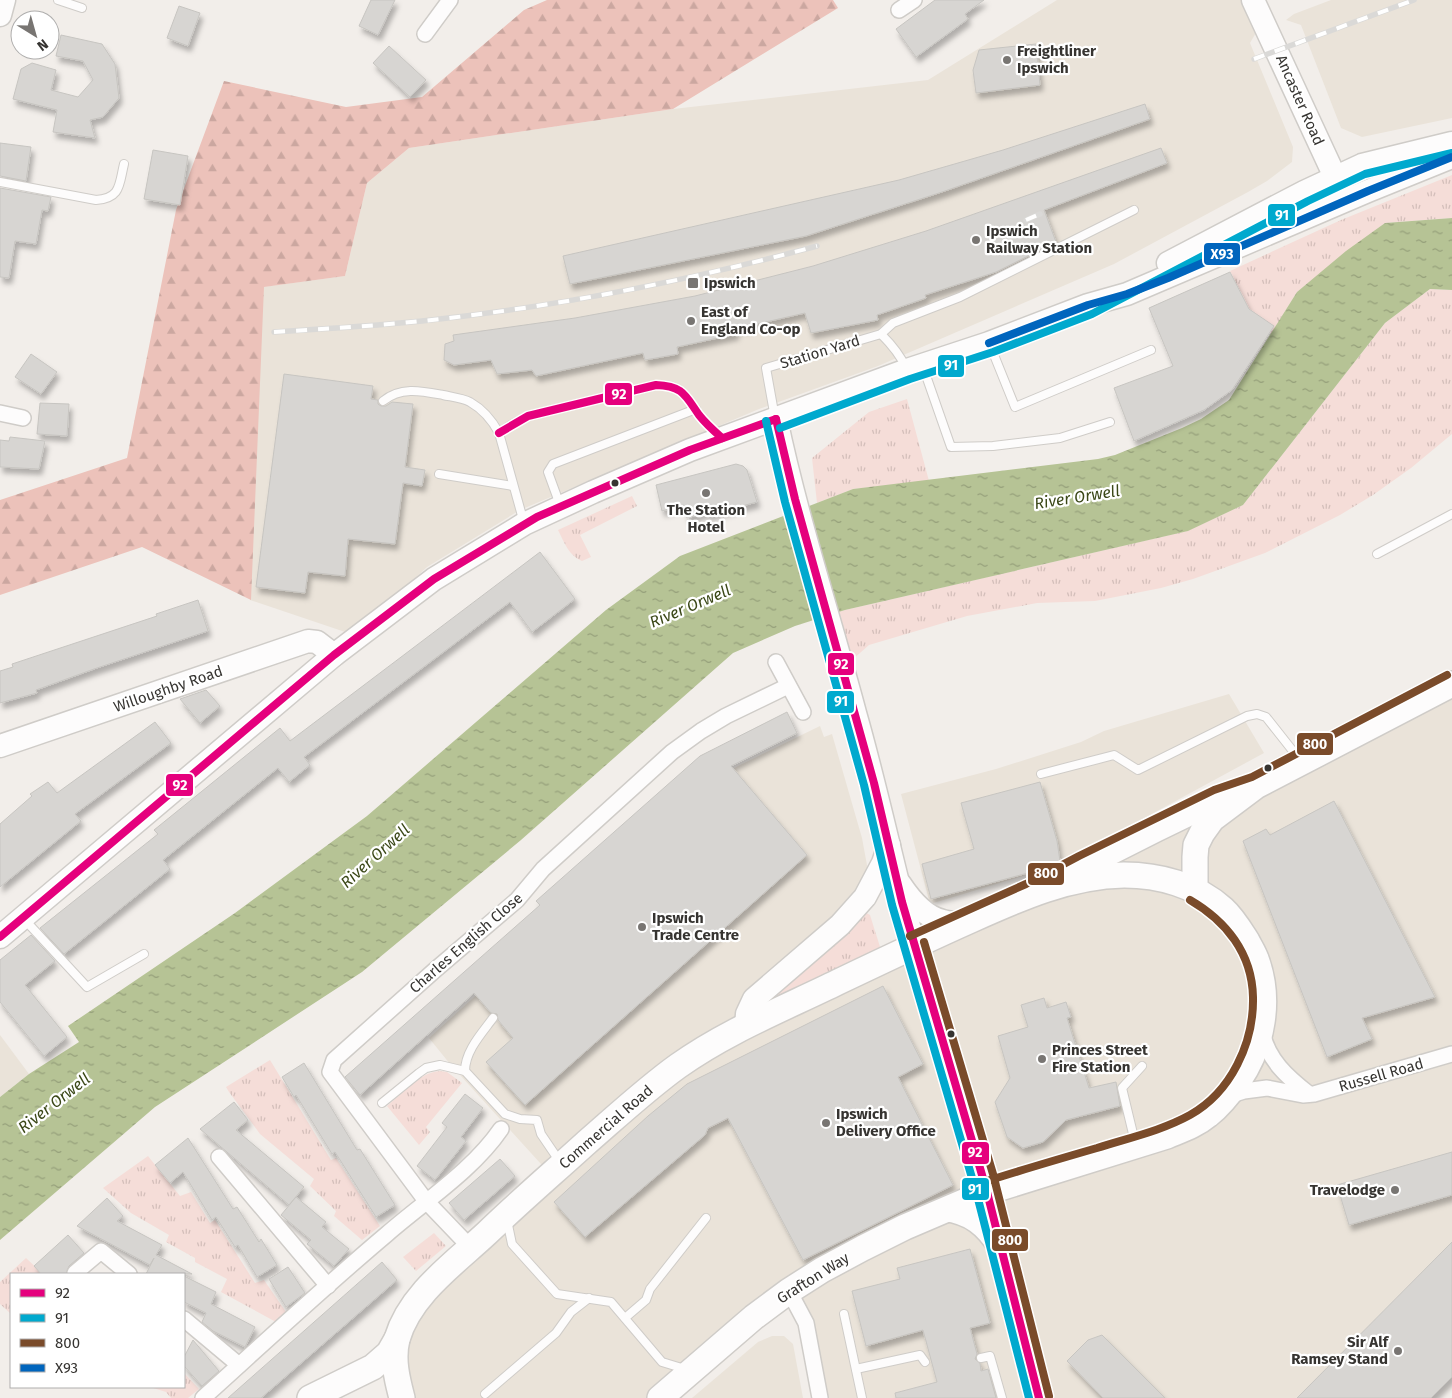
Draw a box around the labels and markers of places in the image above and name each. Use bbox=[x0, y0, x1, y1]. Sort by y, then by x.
place label: Freightliner Ipswich bbox=[1017, 42, 1097, 77]
marker: Freightliner Ipswich bbox=[1001, 54, 1013, 66]
place label: Ipswich Railway Station bbox=[986, 222, 1092, 257]
marker: Ipswich Railway Station bbox=[970, 234, 982, 246]
place label: Ipswich bbox=[704, 274, 756, 292]
marker: Ipswich bbox=[686, 276, 700, 290]
place label: East of England Co-op bbox=[701, 303, 800, 338]
marker: East of England Co-op bbox=[685, 315, 697, 327]
unlabelled marker bbox=[610, 478, 620, 488]
marker: The Station Hotel bbox=[700, 487, 712, 499]
place label: The Station Hotel bbox=[667, 501, 745, 536]
unlabelled marker bbox=[1263, 763, 1273, 773]
place label: Ipswich Trade Centre bbox=[652, 909, 739, 944]
marker: Ipswich Trade Centre bbox=[636, 921, 648, 933]
unlabelled marker bbox=[946, 1029, 956, 1039]
place label: Princes Street Fire Station bbox=[1052, 1041, 1148, 1076]
marker: Princes Street Fire Station bbox=[1036, 1053, 1048, 1065]
place label: Ipswich Delivery Office bbox=[836, 1105, 936, 1140]
marker: Ipswich Delivery Office bbox=[820, 1117, 832, 1129]
place label: Travelodge bbox=[1310, 1181, 1385, 1199]
marker: Travelodge bbox=[1389, 1184, 1401, 1196]
place label: Sir Alf Ramsey Stand bbox=[1291, 1333, 1390, 1368]
marker: Sir Alf Ramsey Stand bbox=[1392, 1345, 1404, 1357]

